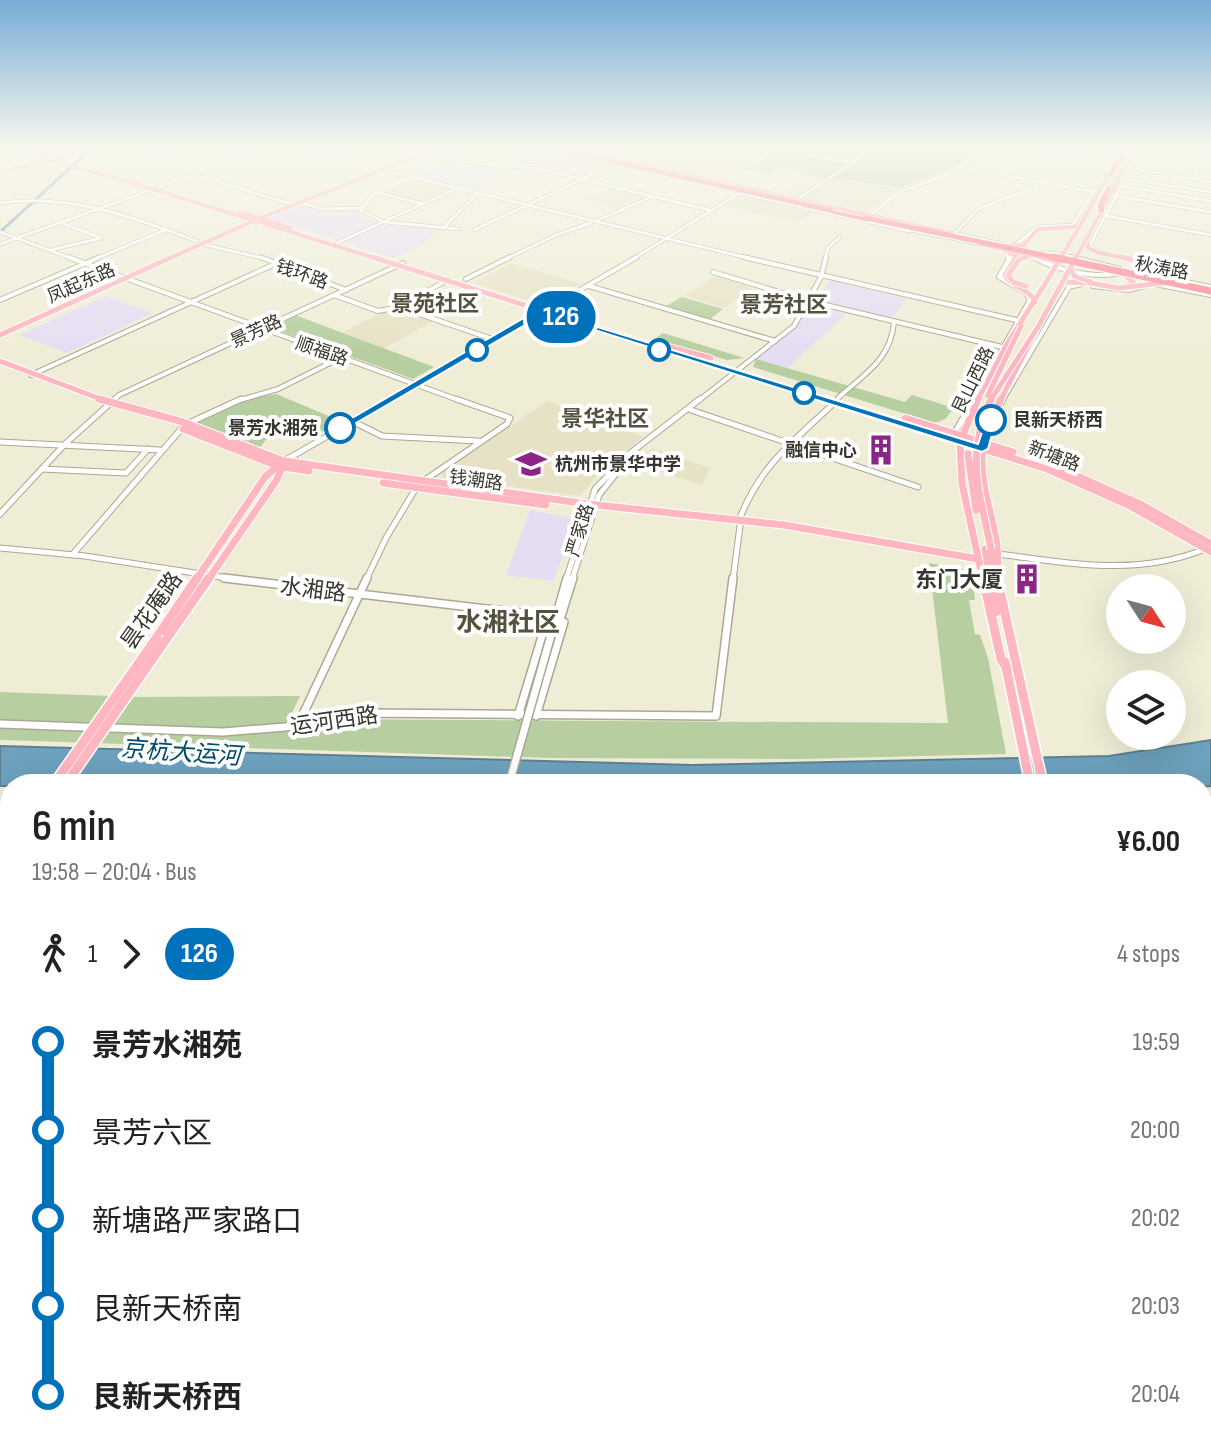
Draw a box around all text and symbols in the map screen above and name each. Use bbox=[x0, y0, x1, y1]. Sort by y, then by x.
street label: 秋涛路 bbox=[1133, 253, 1190, 284]
street label: 钱环路 bbox=[273, 255, 331, 294]
street label: 凤起东路 bbox=[44, 259, 118, 308]
district label: 景苑社区 bbox=[391, 291, 479, 318]
line badge: 126 bbox=[515, 291, 607, 343]
district label: 景芳社区 bbox=[740, 292, 828, 319]
text: 126 bbox=[543, 300, 579, 333]
street label: 景芳路 bbox=[227, 311, 285, 352]
street label: 顺福路 bbox=[293, 333, 351, 370]
unlabelled marker bbox=[466, 339, 488, 361]
unlabelled marker bbox=[648, 339, 670, 361]
street label: 艮山西路 bbox=[948, 343, 999, 417]
unlabelled marker bbox=[793, 382, 815, 404]
marker: 艮新天桥西 bbox=[976, 405, 1006, 435]
district label: 景华社区 bbox=[561, 406, 649, 433]
place label: 艮新天桥西 bbox=[1013, 410, 1103, 431]
marker: 景芳水湘苑 bbox=[325, 413, 355, 443]
place label: 景芳水湘苑 bbox=[228, 418, 318, 439]
building icon: 融信中心 bbox=[864, 433, 898, 467]
street label: 新塘路 bbox=[1025, 437, 1083, 476]
place label: 融信中心 bbox=[785, 440, 857, 461]
school or university icon: 杭州市景华中学 bbox=[514, 447, 548, 481]
place label: 杭州市景华中学 bbox=[555, 454, 681, 475]
street label: 钱潮路 bbox=[448, 466, 504, 495]
street label: 严家路 bbox=[563, 501, 598, 559]
building icon: 东门大厦 bbox=[1010, 562, 1044, 596]
street label: 昙花庵路 bbox=[116, 567, 189, 655]
place label: 东门大厦 bbox=[915, 567, 1003, 594]
street label: 水湘路 bbox=[278, 573, 347, 608]
north arrow bbox=[1106, 574, 1186, 654]
map controls bbox=[1106, 574, 1186, 750]
district label: 水湘社区 bbox=[456, 608, 560, 639]
button: layers bbox=[1106, 670, 1186, 750]
street label: 运河西路 bbox=[289, 702, 380, 741]
water label: 京杭大运河 bbox=[120, 734, 246, 771]
text: 6 min bbox=[32, 800, 116, 853]
text: ¥6.00 bbox=[1116, 824, 1180, 860]
text: 19:58 – 20:04 · Bus bbox=[32, 857, 197, 888]
icon: walk bbox=[32, 932, 76, 976]
icon: forward bbox=[109, 932, 153, 976]
text: 126 bbox=[181, 937, 218, 970]
text: 1 bbox=[88, 939, 97, 970]
text: 4 stops bbox=[1117, 939, 1180, 970]
text: 19:59 bbox=[1133, 1027, 1180, 1058]
text: 景芳水湘苑 bbox=[92, 1028, 242, 1064]
text: 20:00 bbox=[1130, 1115, 1180, 1146]
text: 景芳六区 bbox=[92, 1116, 212, 1152]
text: 20:02 bbox=[1131, 1203, 1180, 1234]
text: 新塘路严家路口 bbox=[92, 1204, 302, 1240]
text: 20:03 bbox=[1131, 1291, 1180, 1322]
text: 艮新天桥南 bbox=[92, 1292, 242, 1328]
text: 20:04 bbox=[1131, 1379, 1180, 1410]
text: 艮新天桥西 bbox=[92, 1380, 242, 1416]

